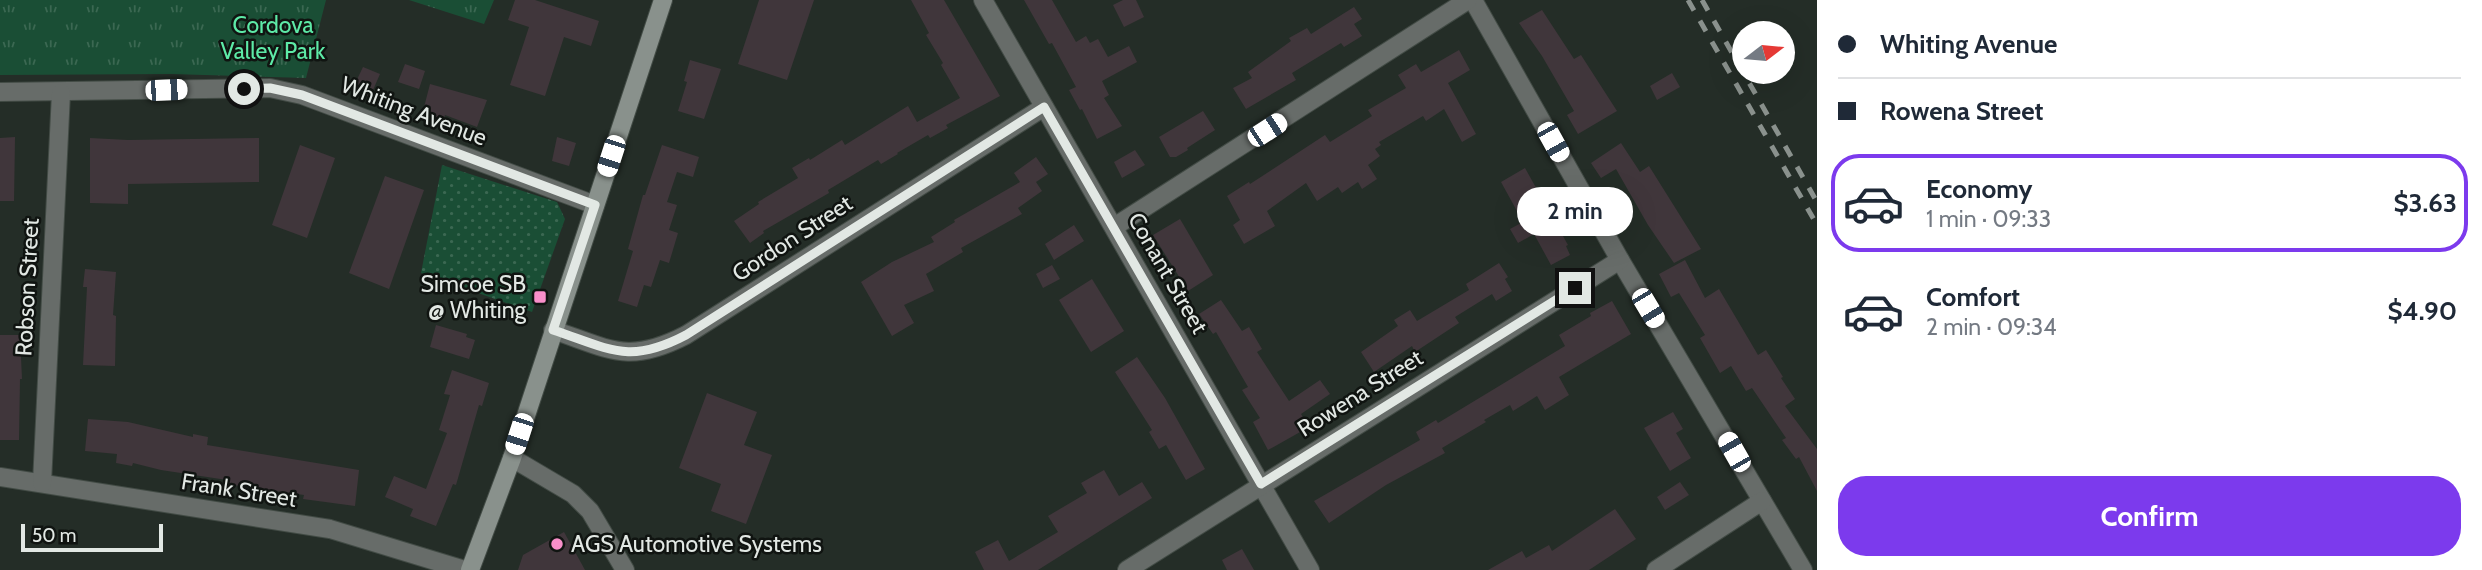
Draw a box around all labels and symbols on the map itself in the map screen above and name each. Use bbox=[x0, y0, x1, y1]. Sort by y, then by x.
park label: Cordova Valley Park bbox=[221, 11, 326, 65]
north arrow bbox=[1732, 21, 1796, 84]
street label: Whiting Avenue bbox=[337, 70, 491, 152]
route start bbox=[228, 73, 260, 105]
car bbox=[145, 79, 188, 101]
car bbox=[1244, 110, 1291, 150]
car bbox=[1534, 119, 1573, 165]
car bbox=[595, 133, 628, 179]
callout: 2 min bbox=[1517, 187, 1633, 236]
street label: Gordon Street bbox=[727, 189, 857, 287]
street label: Conant Street bbox=[1122, 207, 1214, 339]
street label: Robson Street bbox=[9, 217, 45, 357]
place label: Simcoe SB @ Whiting bbox=[421, 270, 527, 324]
route end bbox=[1559, 272, 1591, 304]
car bbox=[1629, 285, 1668, 331]
marker: Simcoe SB @ Whiting bbox=[532, 289, 548, 305]
street label: Rowena Street bbox=[1292, 343, 1428, 443]
car bbox=[503, 411, 536, 457]
car bbox=[1715, 429, 1754, 475]
street label: Frank Street bbox=[179, 467, 299, 513]
scale bar bbox=[21, 521, 163, 553]
place label: AGS Automotive Systems bbox=[571, 530, 822, 558]
marker: AGS Automotive Systems bbox=[549, 536, 565, 552]

